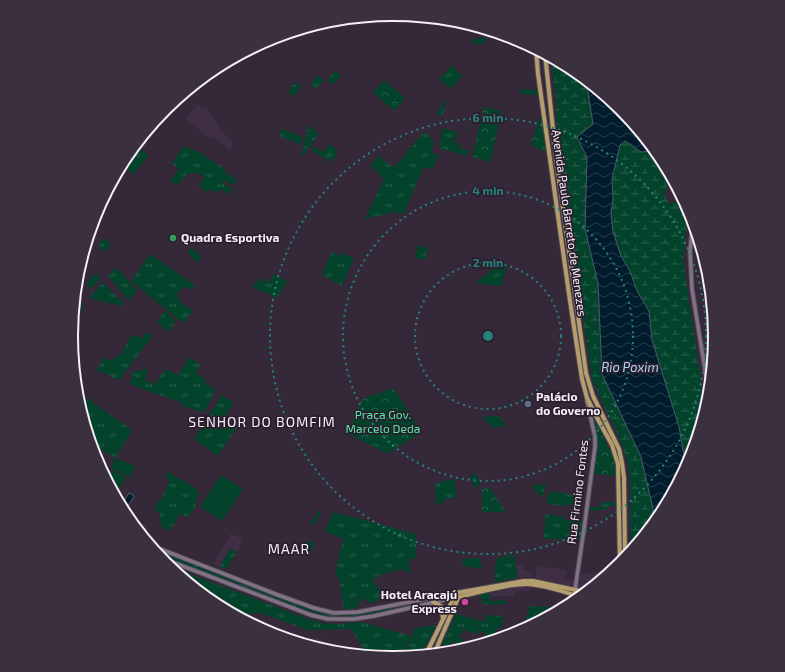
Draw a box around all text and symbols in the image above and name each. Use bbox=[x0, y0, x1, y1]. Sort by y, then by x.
text: 6 min bbox=[473, 110, 503, 124]
street label: Avenida Paulo Barreto de Menezes bbox=[550, 129, 590, 317]
text: 4 min bbox=[472, 183, 504, 197]
place label: Quadra Esportiva bbox=[181, 230, 280, 245]
marker: Quadra Esportiva bbox=[168, 233, 178, 243]
text: 2 min bbox=[473, 255, 503, 269]
centre of rings bbox=[481, 329, 495, 343]
water label: Rio Poxim bbox=[601, 359, 659, 375]
place label: Palácio do Governo bbox=[536, 389, 600, 417]
marker: Palácio do Governo bbox=[523, 399, 533, 409]
park label: Praça Gov. Marcelo Deda bbox=[346, 407, 420, 435]
district label: SENHOR DO BOMFIM bbox=[188, 413, 336, 430]
street label: Rua Firmino Fontes bbox=[564, 439, 590, 545]
district label: MAAR bbox=[268, 540, 310, 557]
place label: Hotel Aracajú Express bbox=[381, 587, 457, 615]
marker: Hotel Aracajú Express bbox=[460, 597, 470, 607]

